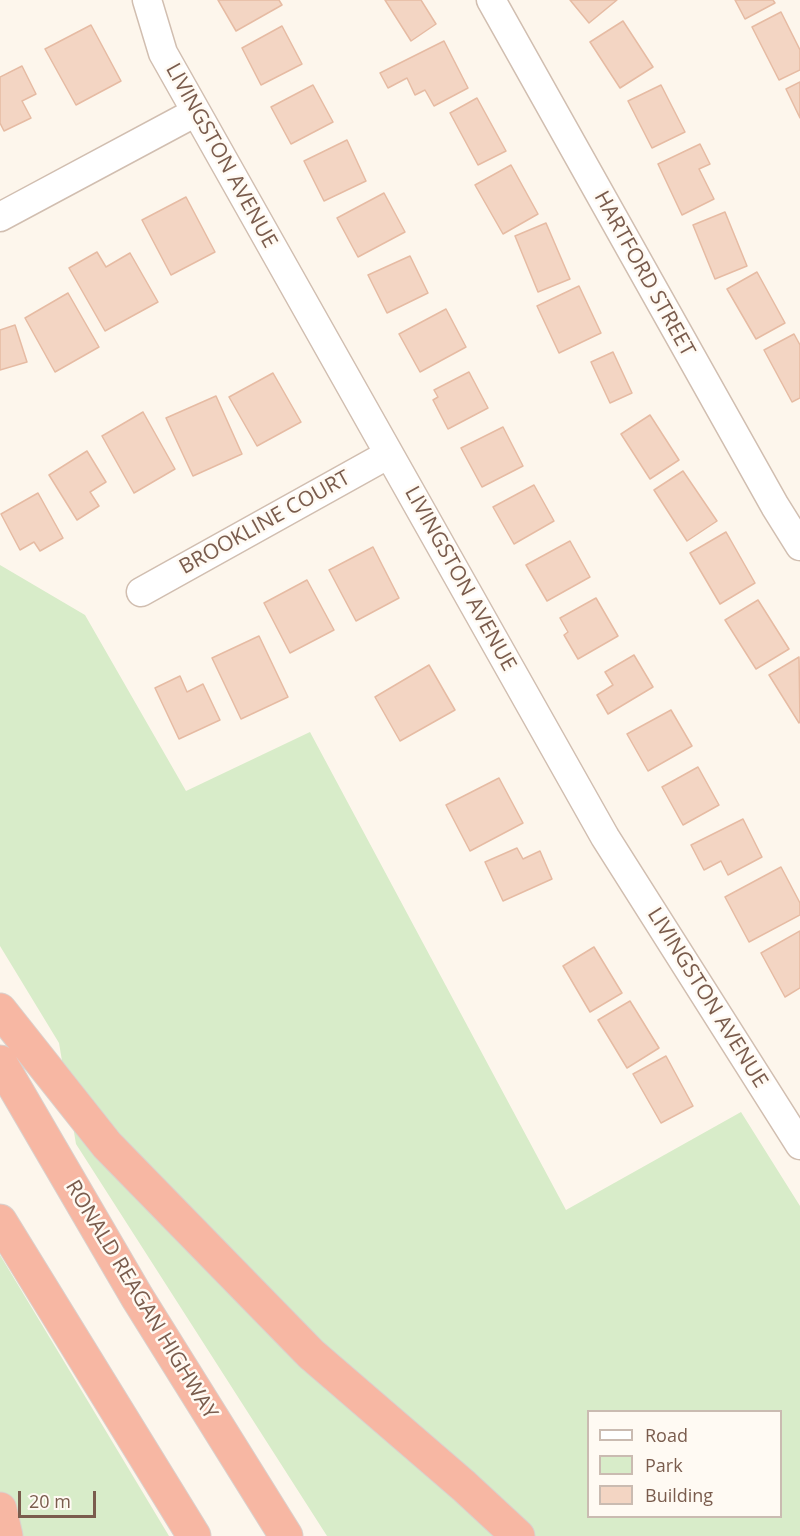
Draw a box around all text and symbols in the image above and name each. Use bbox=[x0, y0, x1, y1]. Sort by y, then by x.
street label: LIVINGSTON AVENUE bbox=[160, 59, 282, 253]
street label: HARTFORD STREET bbox=[588, 187, 700, 361]
street label: BROOKLINE COURT bbox=[175, 466, 355, 580]
street label: LIVINGSTON AVENUE bbox=[399, 482, 521, 676]
street label: LIVINGSTON AVENUE bbox=[641, 903, 773, 1093]
street label: RONALD REAGAN HIGHWAY bbox=[60, 1176, 222, 1424]
legend bbox=[587, 1410, 782, 1518]
text: Road bbox=[645, 1423, 688, 1447]
text: Park bbox=[645, 1453, 683, 1477]
scale bar bbox=[21, 1479, 99, 1517]
text: Building bbox=[645, 1483, 713, 1507]
text: 20 m bbox=[29, 1489, 71, 1513]

